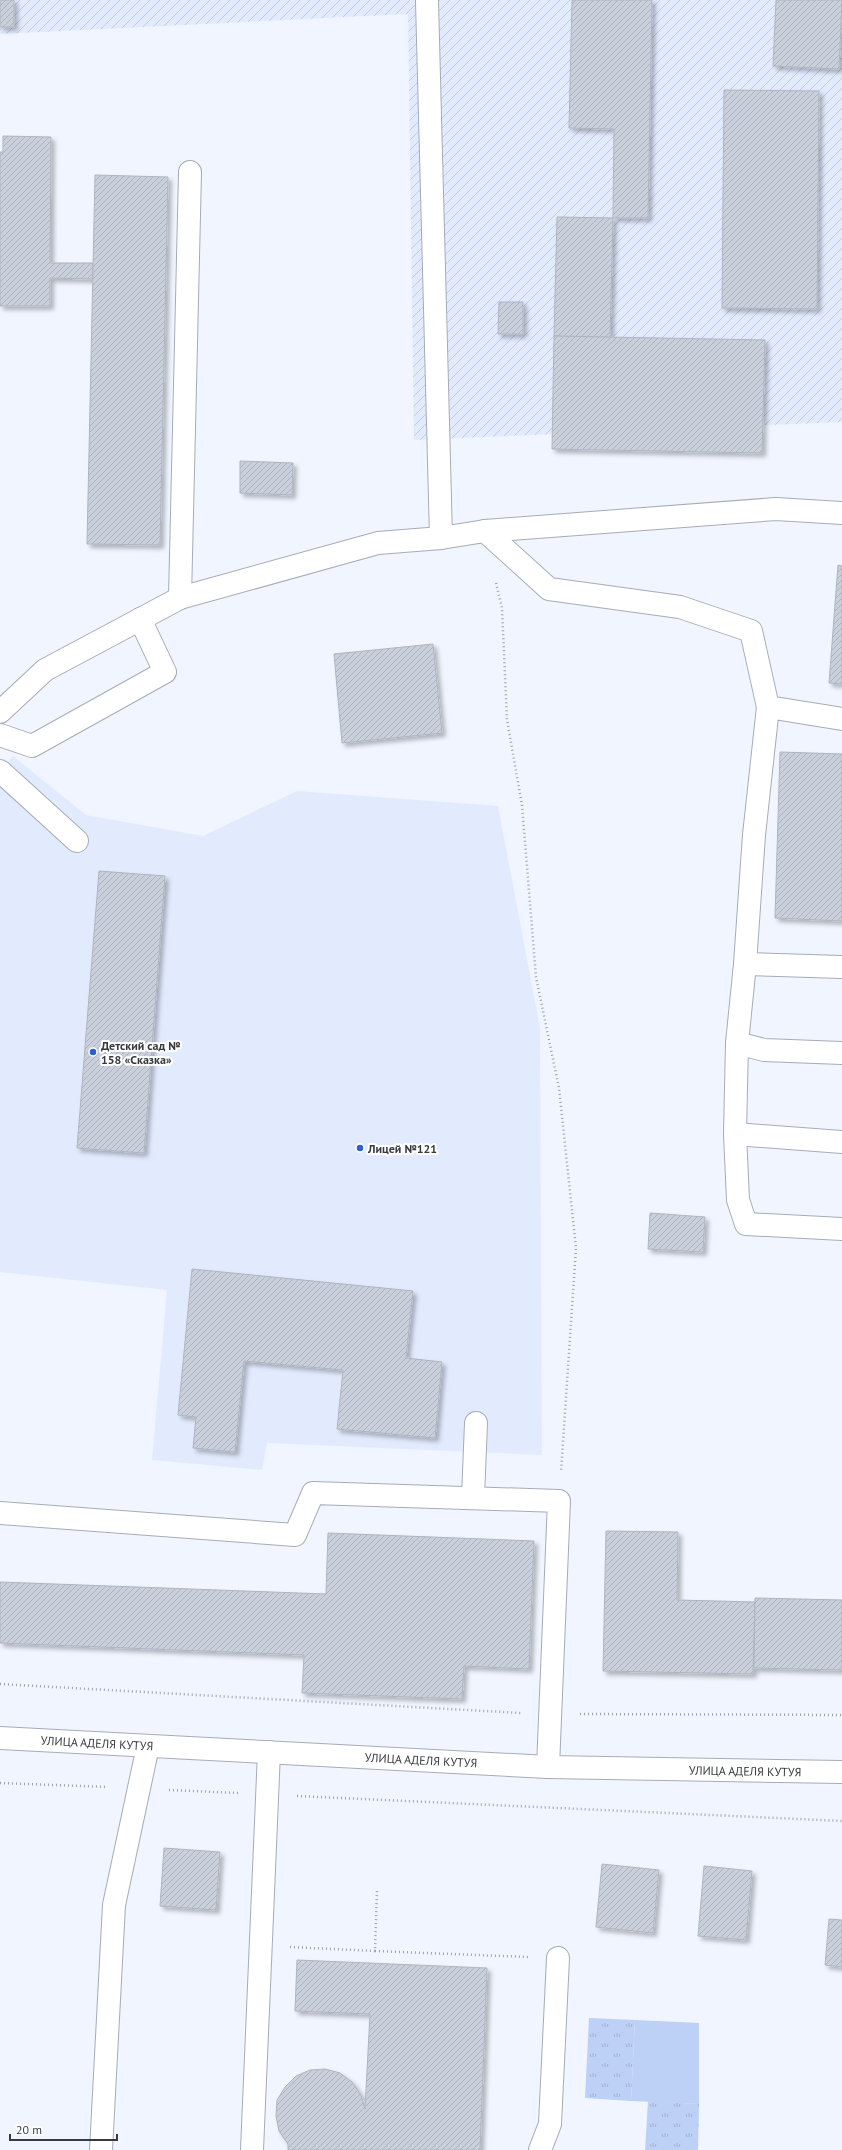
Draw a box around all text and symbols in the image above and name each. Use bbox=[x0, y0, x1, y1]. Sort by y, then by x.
place label: Детский сад № 158 «Сказка» bbox=[101, 1038, 181, 1067]
marker: Детский сад № 158 «Сказка» bbox=[88, 1047, 98, 1057]
place label: Лицей №121 bbox=[367, 1141, 437, 1156]
marker: Лицей №121 bbox=[355, 1143, 365, 1153]
street label: УЛИЦА АДЕЛЯ КУТУЯ bbox=[40, 1733, 154, 1753]
street label: УЛИЦА АДЕЛЯ КУТУЯ bbox=[364, 1750, 478, 1770]
street label: УЛИЦА АДЕЛЯ КУТУЯ bbox=[689, 1763, 801, 1779]
scale bar bbox=[10, 2116, 117, 2142]
text: 20 m bbox=[16, 2122, 42, 2137]

